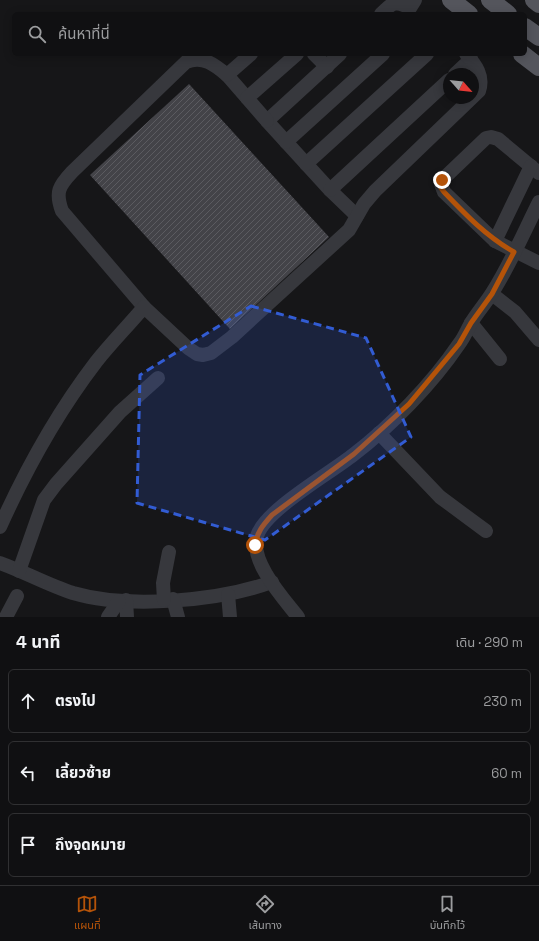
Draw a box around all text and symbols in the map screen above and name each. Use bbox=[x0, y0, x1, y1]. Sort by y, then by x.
search box bbox=[12, 12, 527, 56]
icon: search bbox=[26, 23, 48, 45]
text: ค้นหาที่นี่ bbox=[58, 24, 110, 43]
north arrow bbox=[443, 68, 479, 104]
route end bbox=[433, 171, 451, 189]
route start bbox=[246, 536, 264, 554]
text: 4 นาที bbox=[16, 631, 60, 653]
text: เดิน · 290 m bbox=[456, 634, 523, 651]
icon: ahead bbox=[17, 690, 39, 712]
text: ตรงไป bbox=[55, 691, 96, 710]
text: 230 m bbox=[484, 693, 522, 710]
icon: left bbox=[17, 762, 39, 784]
text: เลี้ยวซ้าย bbox=[55, 763, 111, 782]
text: 60 m bbox=[491, 765, 522, 782]
icon: arrive bbox=[17, 834, 39, 856]
text: ถึงจุดหมาย bbox=[55, 835, 126, 854]
tab: แผนที่ bbox=[74, 893, 101, 934]
tab: เส้นทาง bbox=[249, 893, 282, 934]
tab: บันทึกไว้ bbox=[430, 893, 465, 934]

